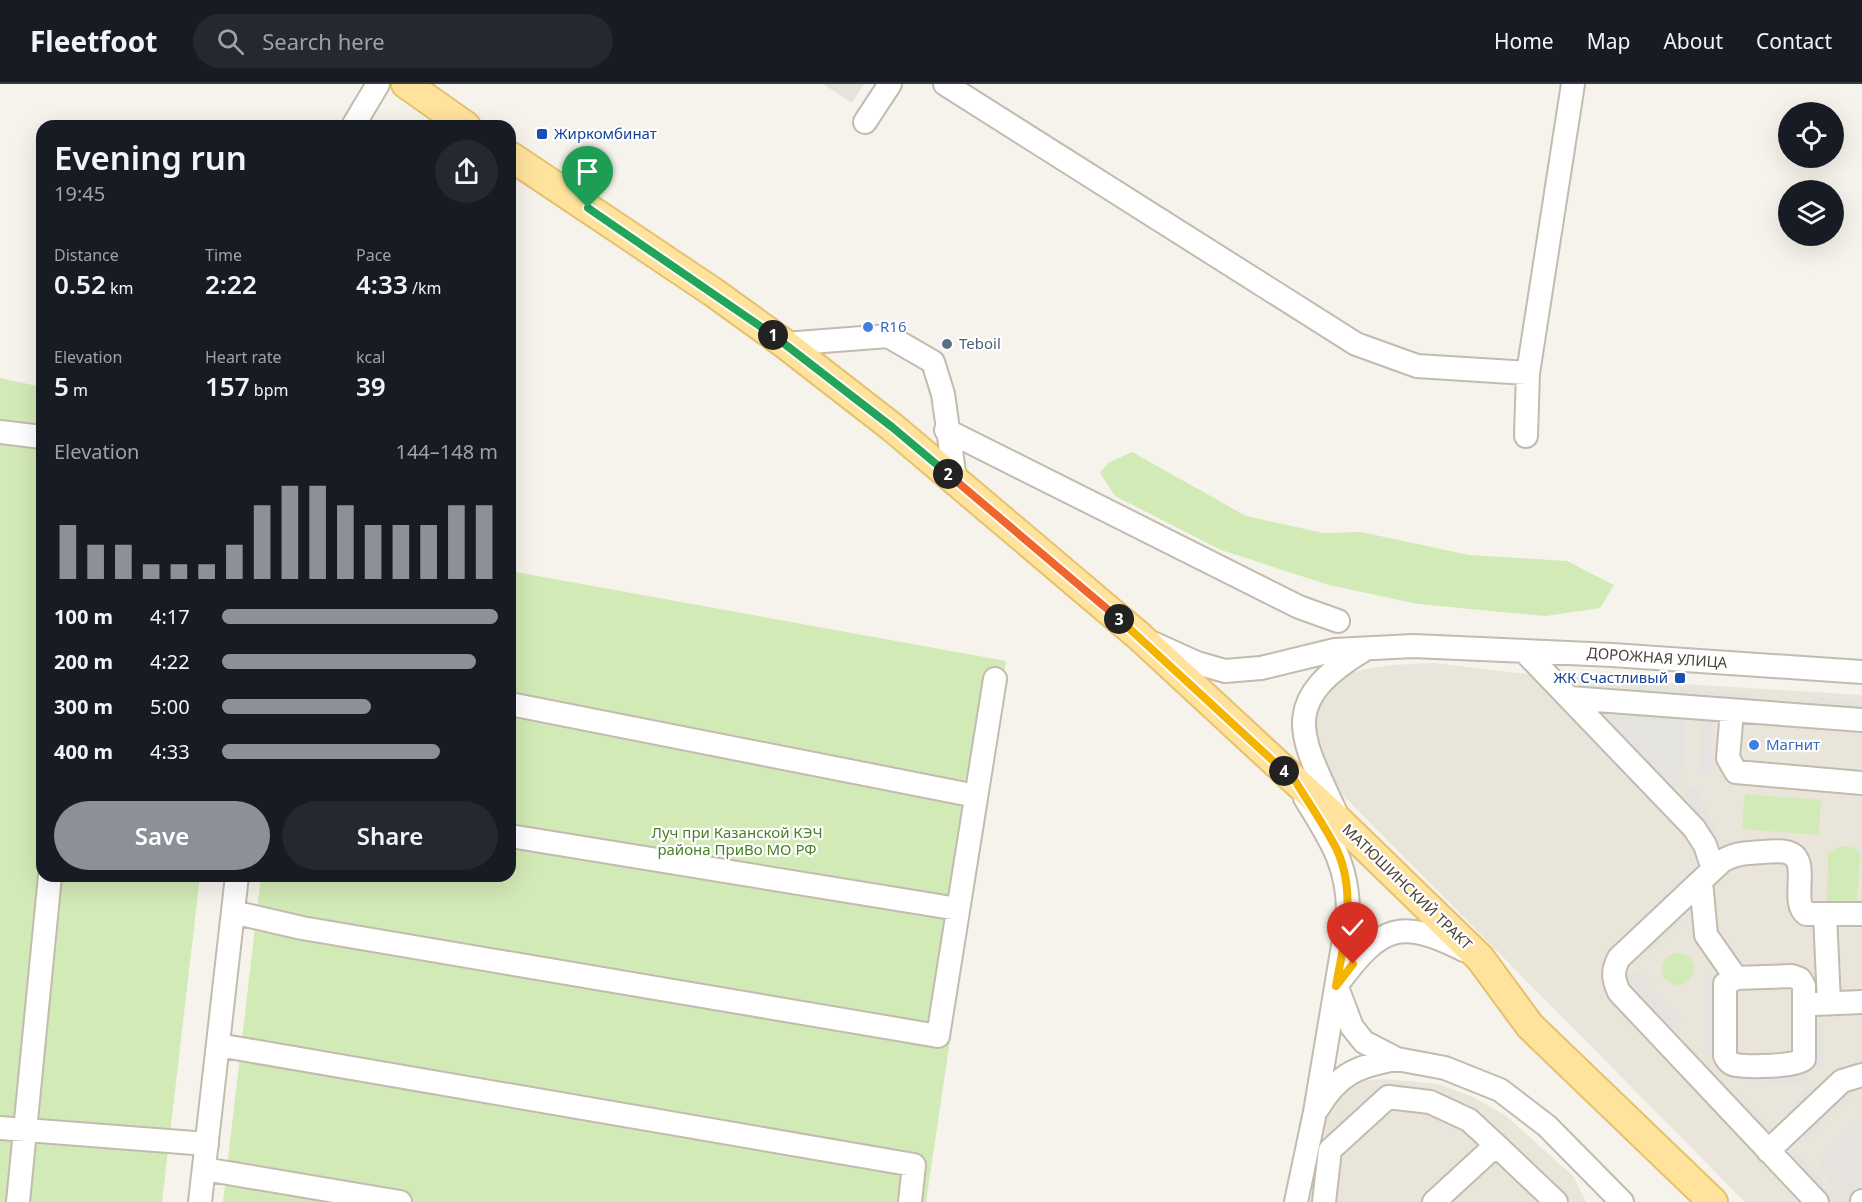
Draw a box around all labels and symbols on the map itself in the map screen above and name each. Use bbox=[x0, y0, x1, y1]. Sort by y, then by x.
place label: Жиркомбинат bbox=[554, 123, 657, 143]
marker: Жиркомбинат bbox=[535, 127, 549, 141]
pin bbox=[562, 146, 613, 208]
place label: R16 bbox=[880, 316, 907, 336]
pin: 1 bbox=[758, 320, 788, 350]
marker: R16 bbox=[861, 320, 875, 334]
place label: Teboil bbox=[959, 333, 1001, 353]
marker: Teboil bbox=[940, 337, 954, 351]
pin: 2 bbox=[933, 459, 963, 489]
pin: 3 bbox=[1104, 604, 1134, 634]
street label: ДОРОЖНАЯ УЛИЦА bbox=[1586, 642, 1728, 672]
place label: ЖК Счастливый bbox=[1553, 667, 1668, 687]
marker: ЖК Счастливый bbox=[1673, 671, 1687, 685]
place label: Магнит bbox=[1766, 734, 1820, 754]
marker: Магнит bbox=[1747, 738, 1761, 752]
pin: 4 bbox=[1269, 756, 1299, 786]
street label: МАТЮШИНСКИЙ ТРАКТ bbox=[1339, 819, 1477, 954]
park label: Луч при Казанской КЭЧ района ПриВо МО РФ bbox=[651, 822, 823, 859]
pin bbox=[1327, 902, 1378, 964]

